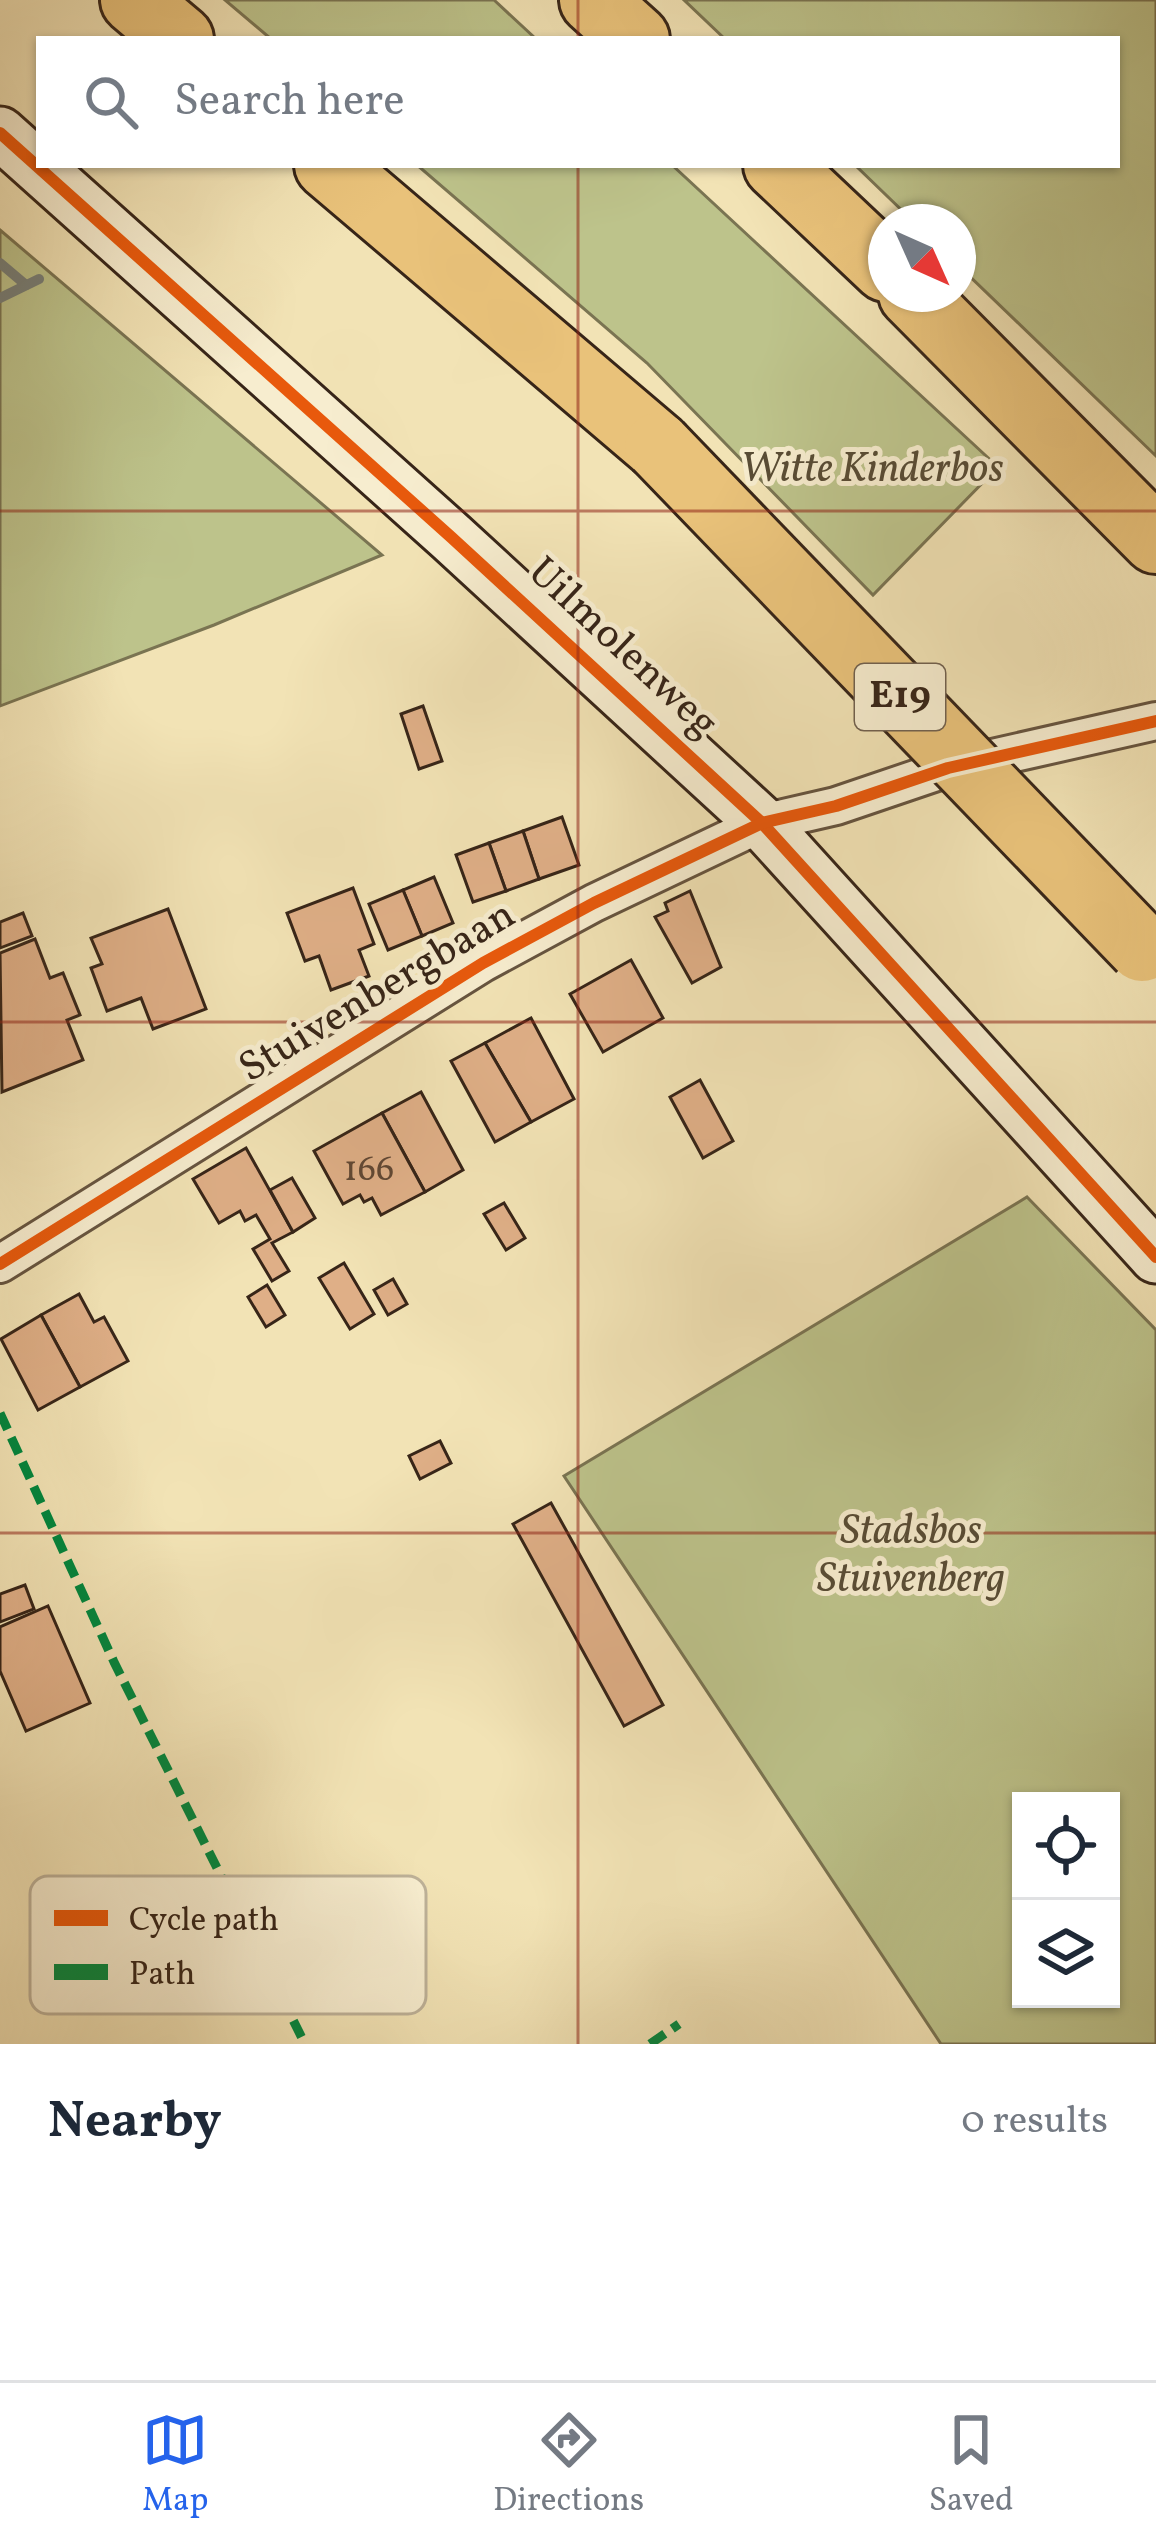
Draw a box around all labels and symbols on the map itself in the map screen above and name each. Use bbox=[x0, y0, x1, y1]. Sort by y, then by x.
north arrow bbox=[868, 204, 976, 312]
park label: Witte Kinderbos bbox=[740, 441, 1004, 500]
street label: Uilmolenweg bbox=[513, 545, 731, 753]
road number: E19 bbox=[855, 664, 945, 730]
street label: Stuivenbergbaan bbox=[229, 887, 527, 1099]
house number: 166 bbox=[344, 1146, 394, 1196]
park label: Stadsbos Stuivenberg bbox=[817, 1503, 1005, 1610]
legend bbox=[30, 1876, 426, 2014]
text: Cycle path bbox=[129, 1899, 279, 1945]
text: Path bbox=[129, 1953, 195, 1999]

